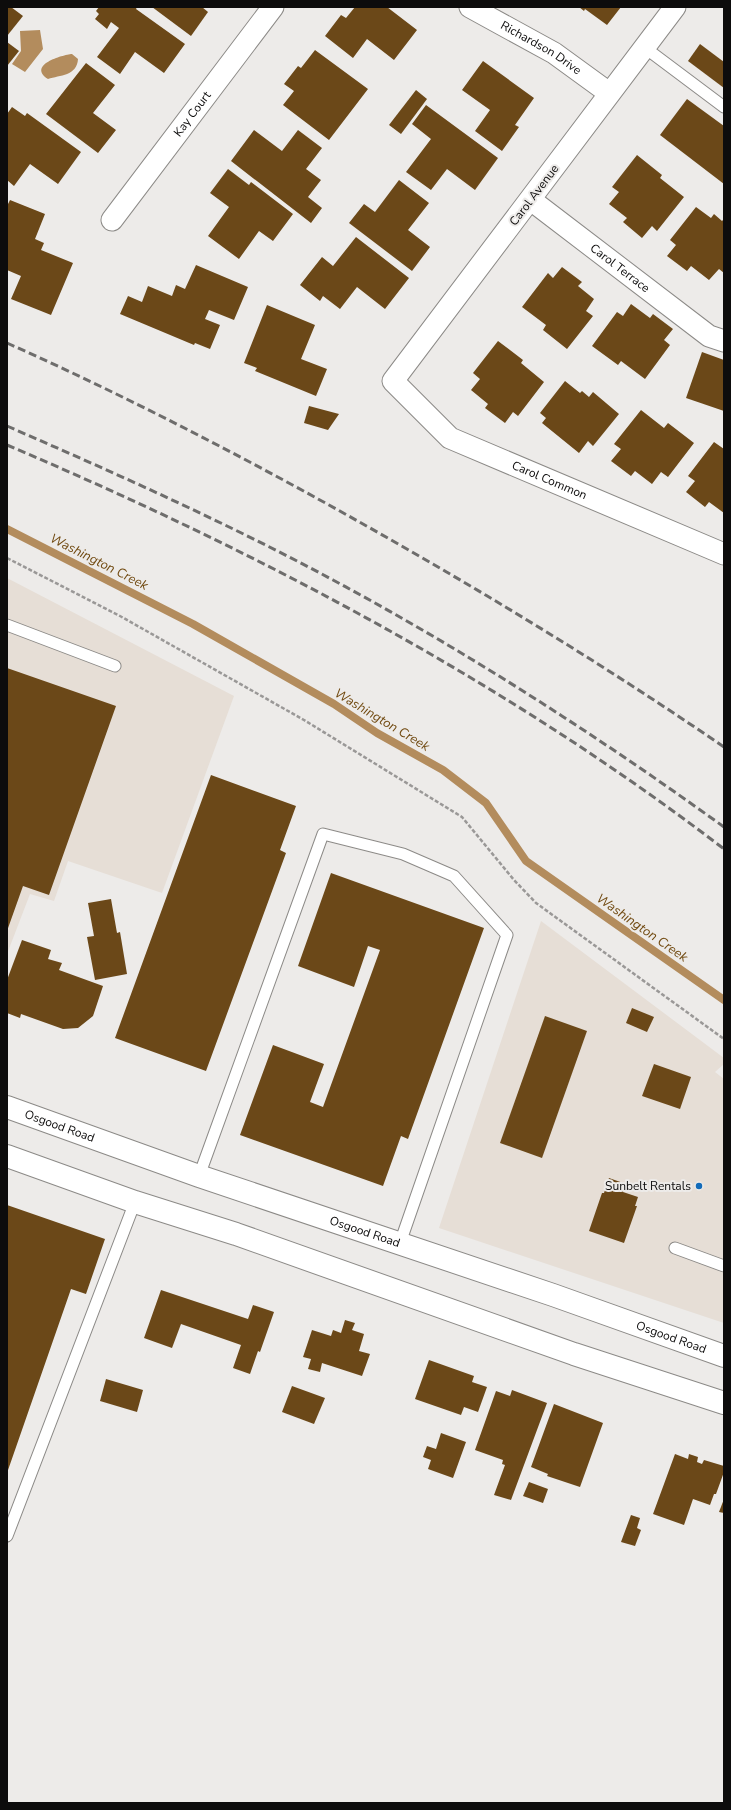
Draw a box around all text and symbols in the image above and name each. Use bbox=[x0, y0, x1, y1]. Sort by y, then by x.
street label: Richardson Drive bbox=[498, 17, 585, 78]
street label: Kay Court bbox=[170, 87, 215, 140]
street label: Carol Avenue bbox=[506, 161, 562, 229]
street label: Carol Terrace bbox=[587, 240, 653, 296]
street label: Carol Common bbox=[509, 457, 590, 503]
water label: Washington Creek bbox=[47, 529, 152, 595]
water label: Washington Creek bbox=[331, 684, 433, 756]
water label: Washington Creek bbox=[593, 890, 692, 967]
street label: Osgood Road bbox=[22, 1106, 97, 1146]
place label: Sunbelt Rentals bbox=[605, 1178, 691, 1194]
marker: Sunbelt Rentals bbox=[694, 1181, 704, 1191]
street label: Osgood Road bbox=[327, 1212, 402, 1251]
street label: Osgood Road bbox=[634, 1317, 709, 1357]

